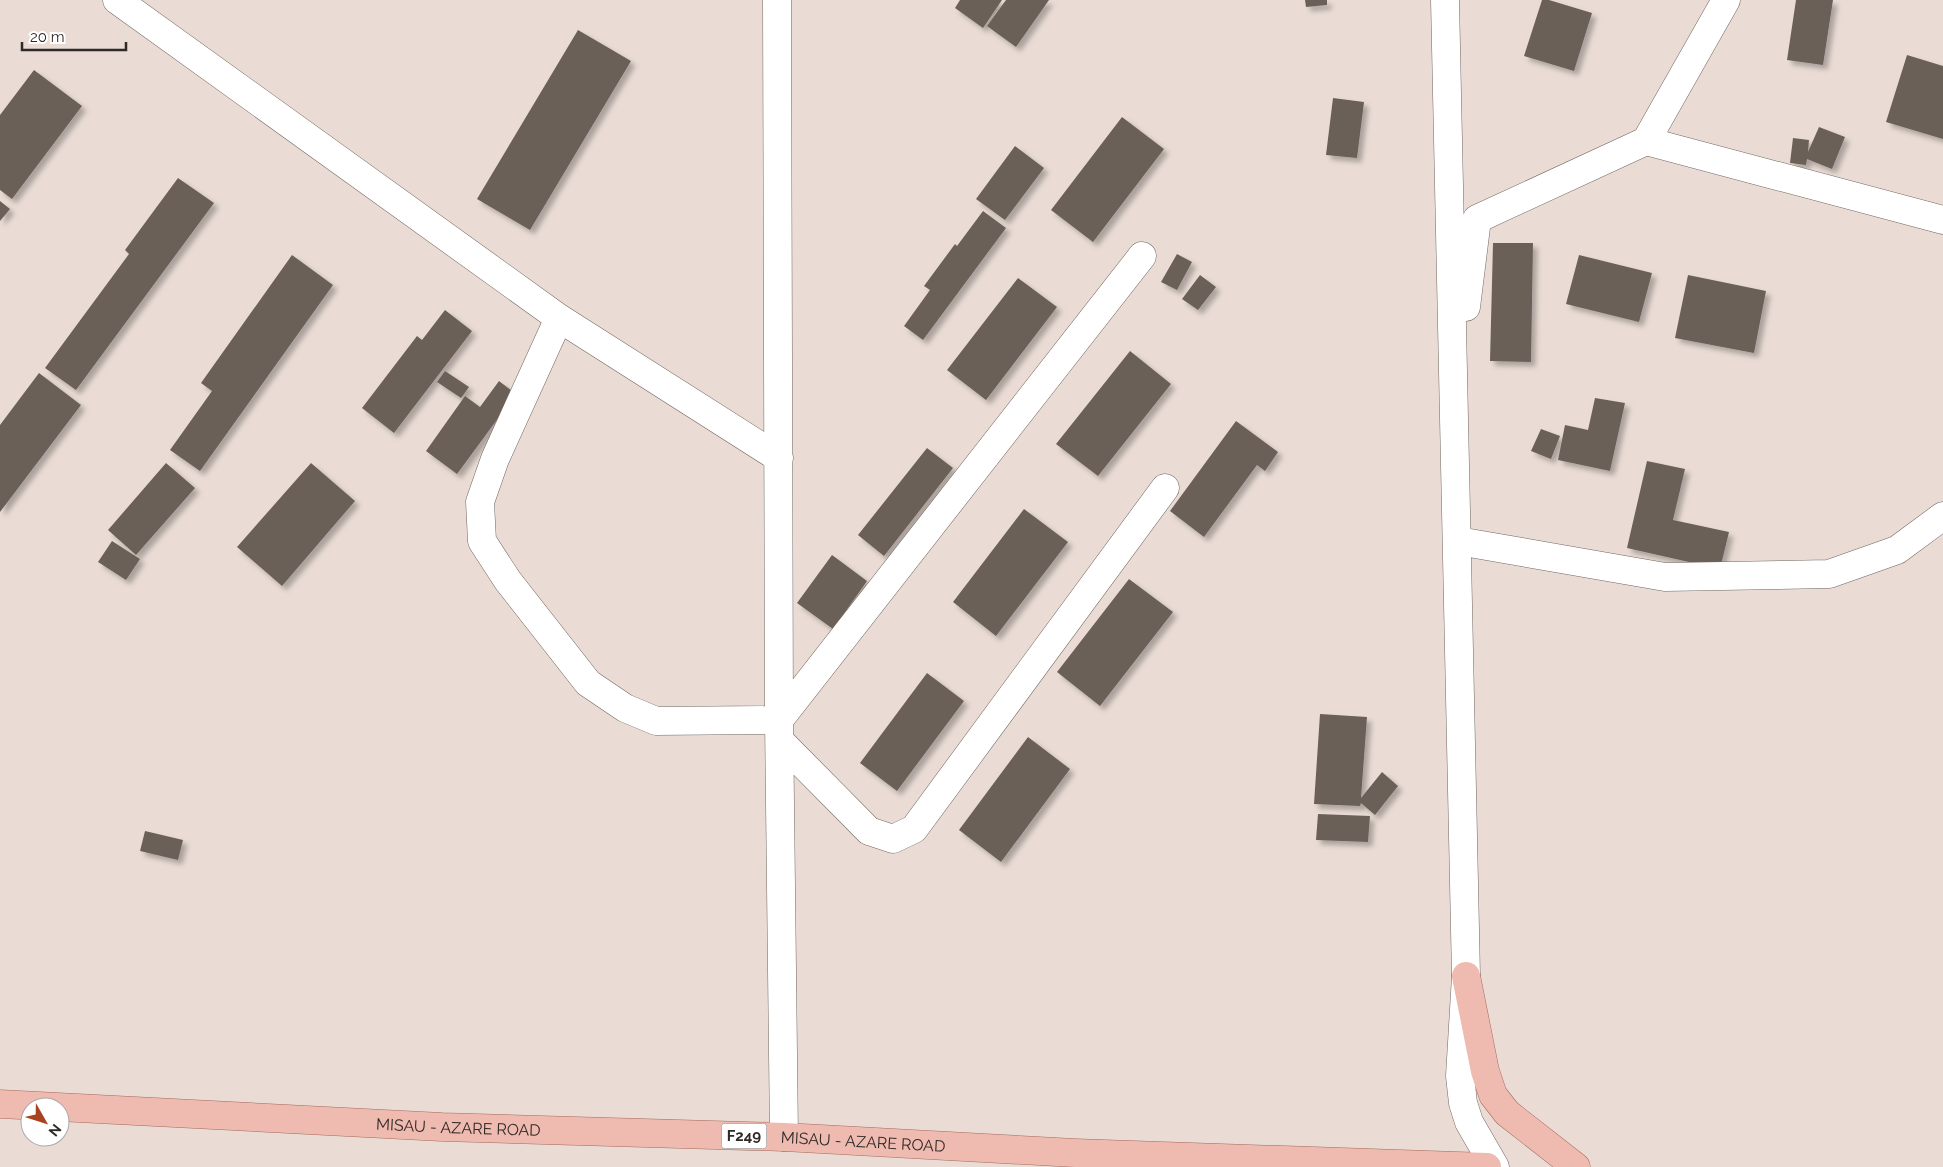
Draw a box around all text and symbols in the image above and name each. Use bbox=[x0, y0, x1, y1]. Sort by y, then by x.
scale bar bbox=[22, 20, 126, 52]
text: 20 m bbox=[30, 28, 65, 46]
north arrow bbox=[20, 1097, 70, 1147]
street label: MISAU - AZARE ROAD bbox=[376, 1114, 541, 1139]
text: N bbox=[46, 1121, 65, 1139]
road number: F249 bbox=[722, 1124, 766, 1148]
street label: MISAU - AZARE ROAD bbox=[780, 1127, 946, 1155]

